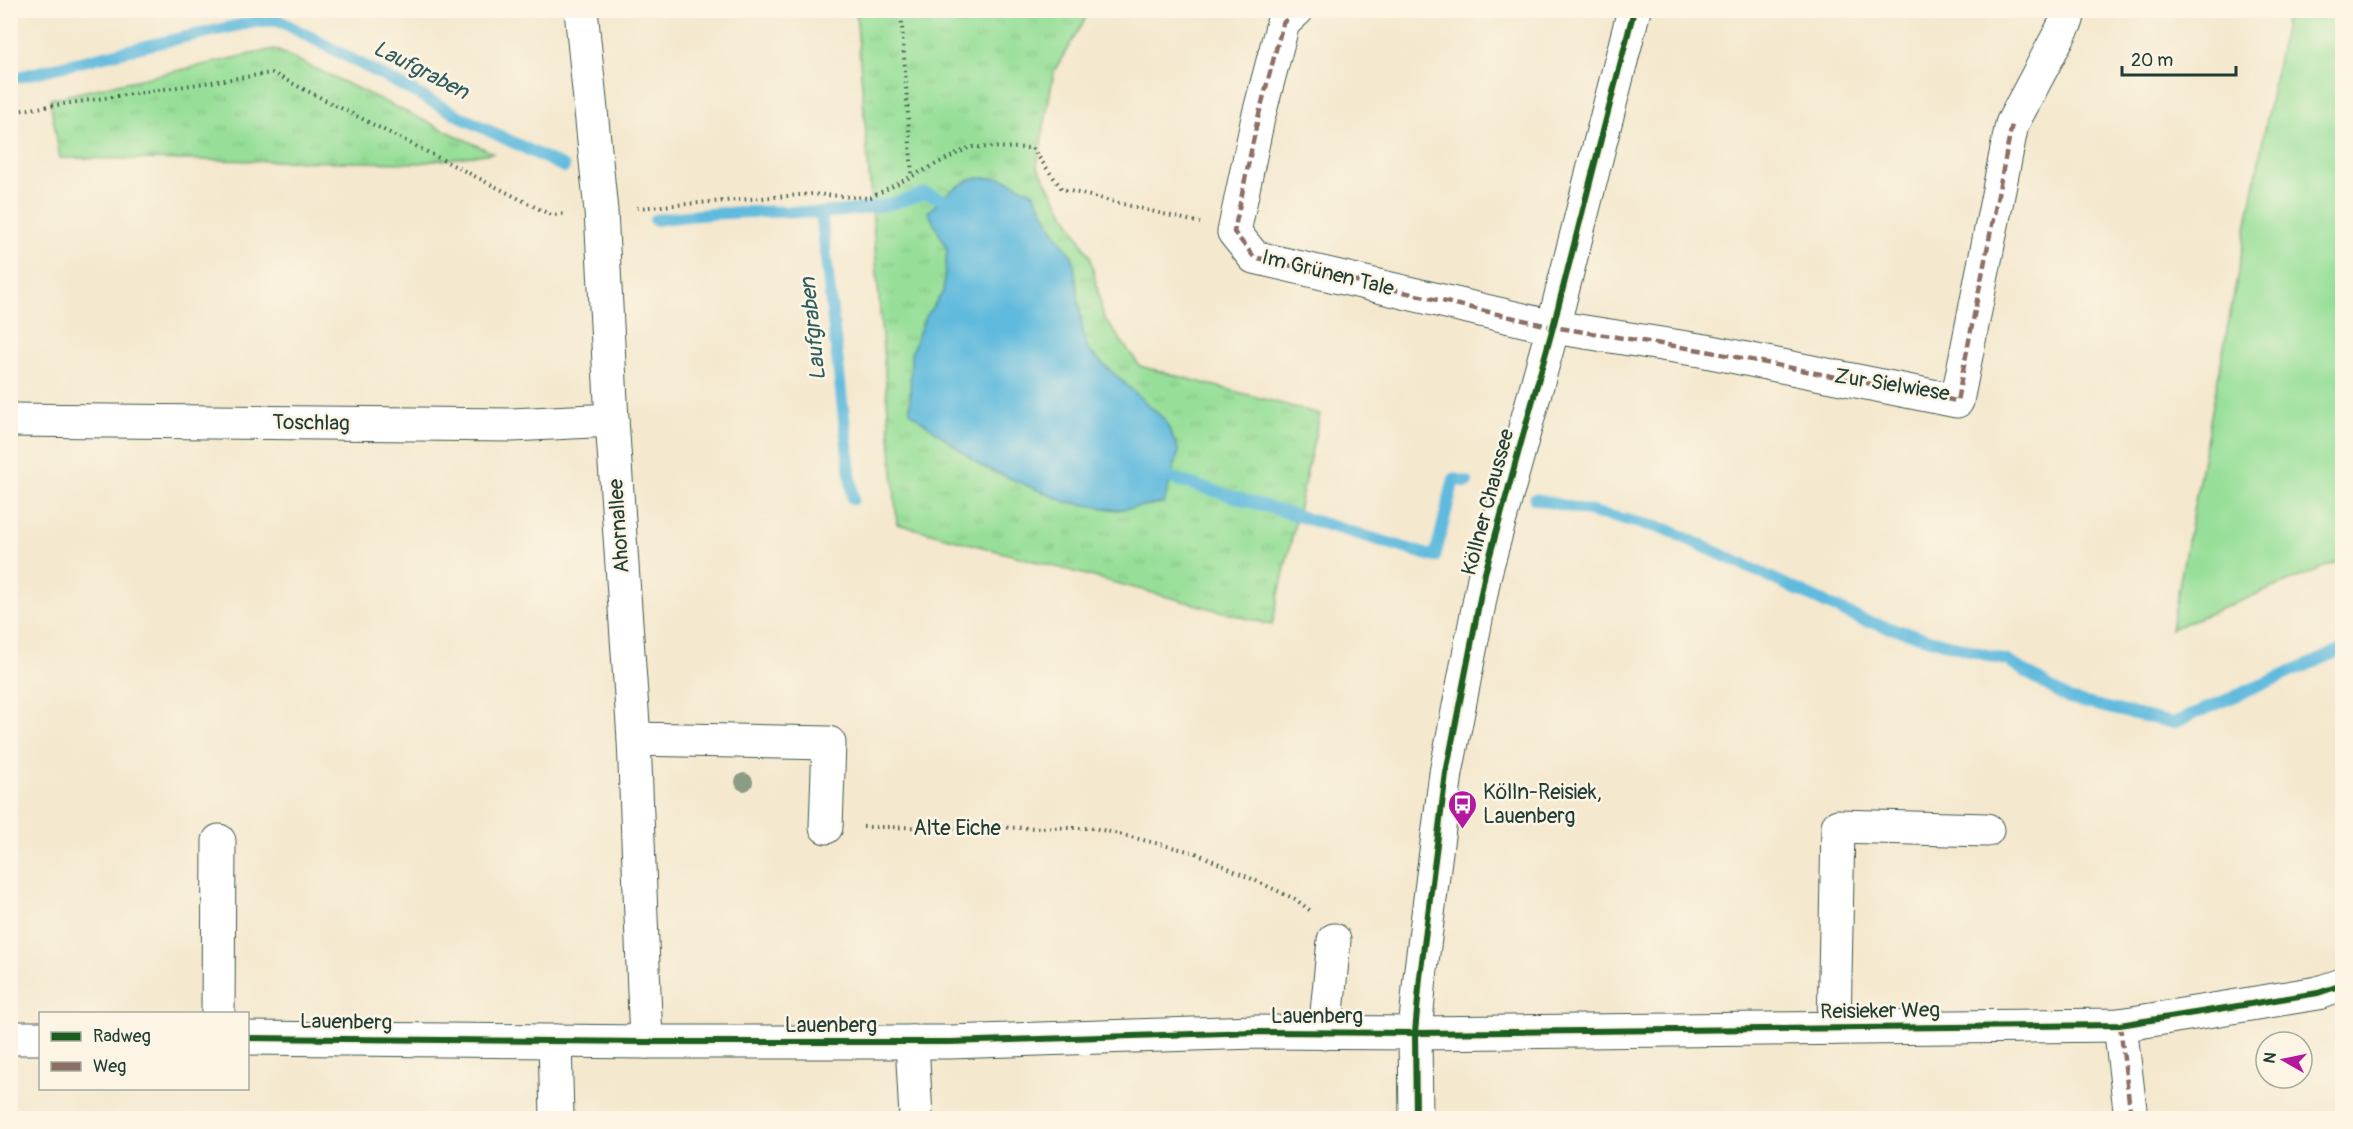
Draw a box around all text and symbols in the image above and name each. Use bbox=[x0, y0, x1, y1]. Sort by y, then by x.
water label: Laufgraben bbox=[369, 34, 475, 107]
scale bar bbox=[2122, 39, 2236, 77]
text: 20 m bbox=[2131, 49, 2173, 72]
street label: Im Grünen Tale bbox=[1259, 244, 1397, 303]
water label: Laufgraben bbox=[794, 275, 832, 382]
street label: Zur Sielwiese bbox=[1832, 363, 1952, 408]
street label: Toschlag bbox=[272, 409, 350, 437]
street label: Köllner Chaussee bbox=[1455, 425, 1521, 578]
street label: Ahornallee bbox=[602, 477, 636, 574]
place label: Kölln-Reisiek, Lauenberg bbox=[1483, 779, 1602, 830]
bus stop icon: Kölln-Reisiek, Lauenberg bbox=[1446, 788, 1478, 830]
street label: Alte Eiche bbox=[913, 815, 1001, 842]
street label: Reisieker Weg bbox=[1820, 996, 1940, 1026]
street label: Lauenberg bbox=[1271, 1003, 1363, 1030]
street label: Lauenberg bbox=[300, 1008, 392, 1036]
legend bbox=[39, 1012, 249, 1090]
street label: Lauenberg bbox=[785, 1012, 877, 1039]
text: Radweg bbox=[93, 1025, 151, 1048]
north arrow bbox=[2254, 1030, 2314, 1090]
text: N bbox=[2259, 1051, 2281, 1065]
text: Weg bbox=[93, 1055, 126, 1078]

